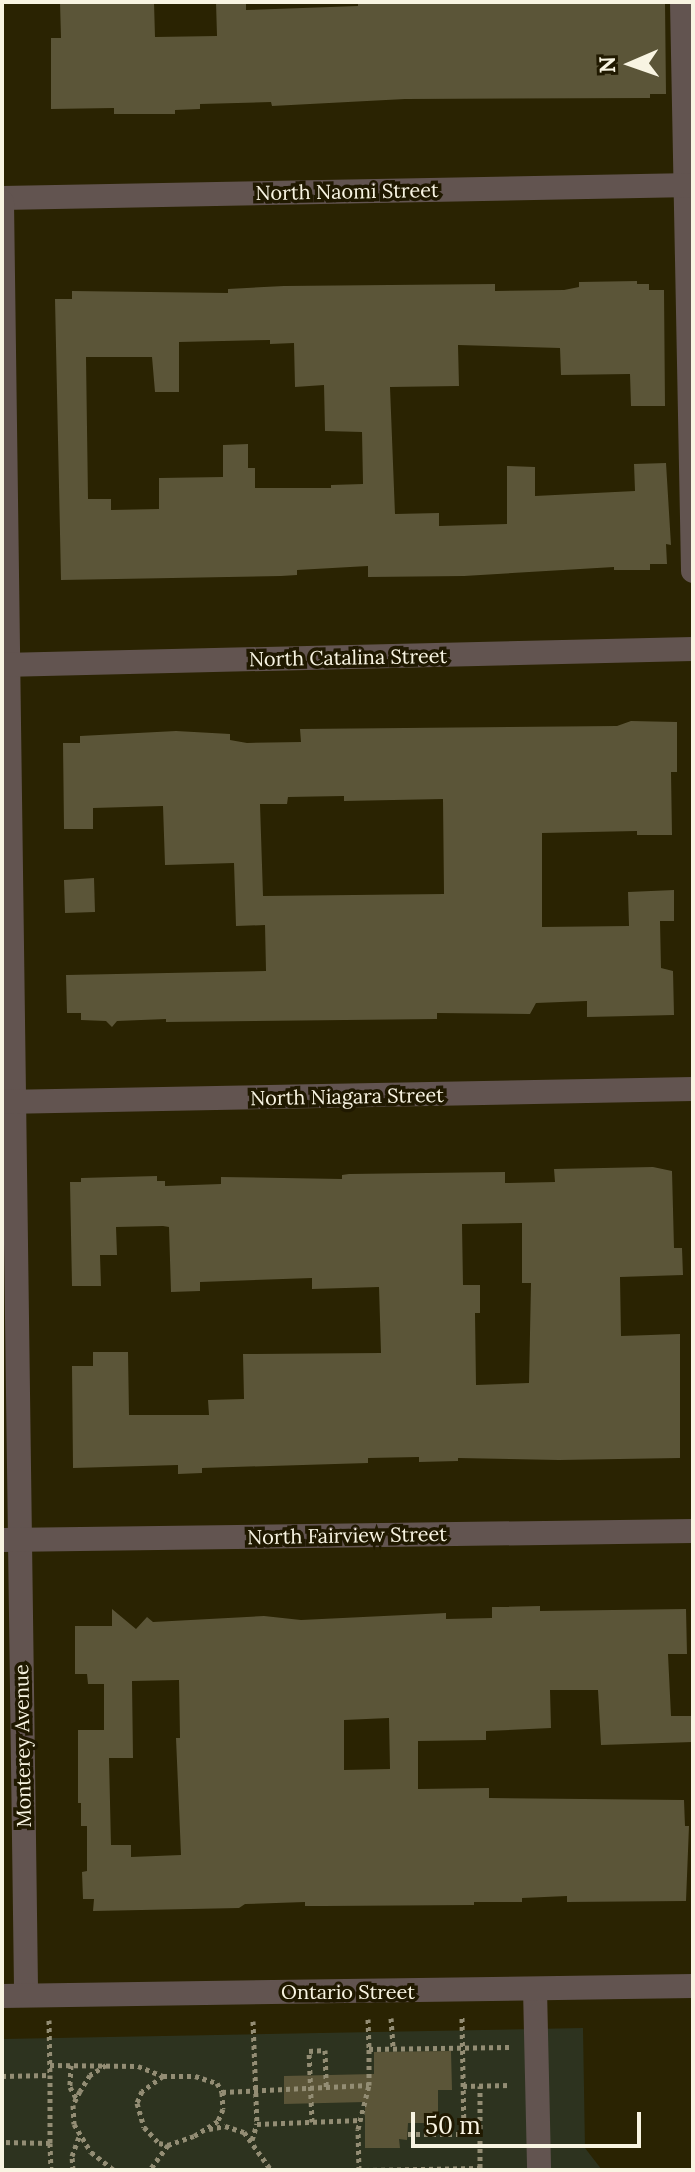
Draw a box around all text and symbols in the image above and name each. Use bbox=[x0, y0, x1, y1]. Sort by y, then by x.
north arrow bbox=[591, 24, 671, 104]
text: N bbox=[593, 56, 621, 74]
street label: North Naomi Street bbox=[255, 177, 439, 205]
street label: North Catalina Street bbox=[249, 643, 447, 671]
street label: North Niagara Street bbox=[250, 1082, 444, 1110]
street label: North Fairview Street bbox=[247, 1521, 447, 1549]
street label: Monterey Avenue bbox=[9, 1664, 35, 1828]
street label: Ontario Street bbox=[281, 1979, 415, 2003]
scale bar bbox=[415, 2096, 645, 2146]
text: 50 m bbox=[425, 2110, 481, 2141]

